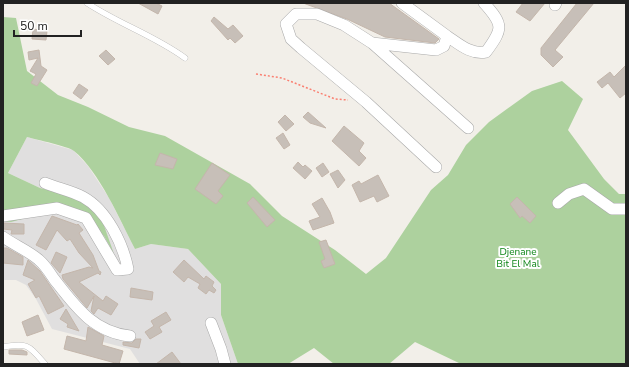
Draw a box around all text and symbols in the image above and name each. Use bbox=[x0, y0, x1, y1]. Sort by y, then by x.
scale bar bbox=[14, 12, 81, 38]
text: 50 m bbox=[20, 18, 48, 34]
park label: Djenane Bit El Mal bbox=[496, 245, 540, 271]

